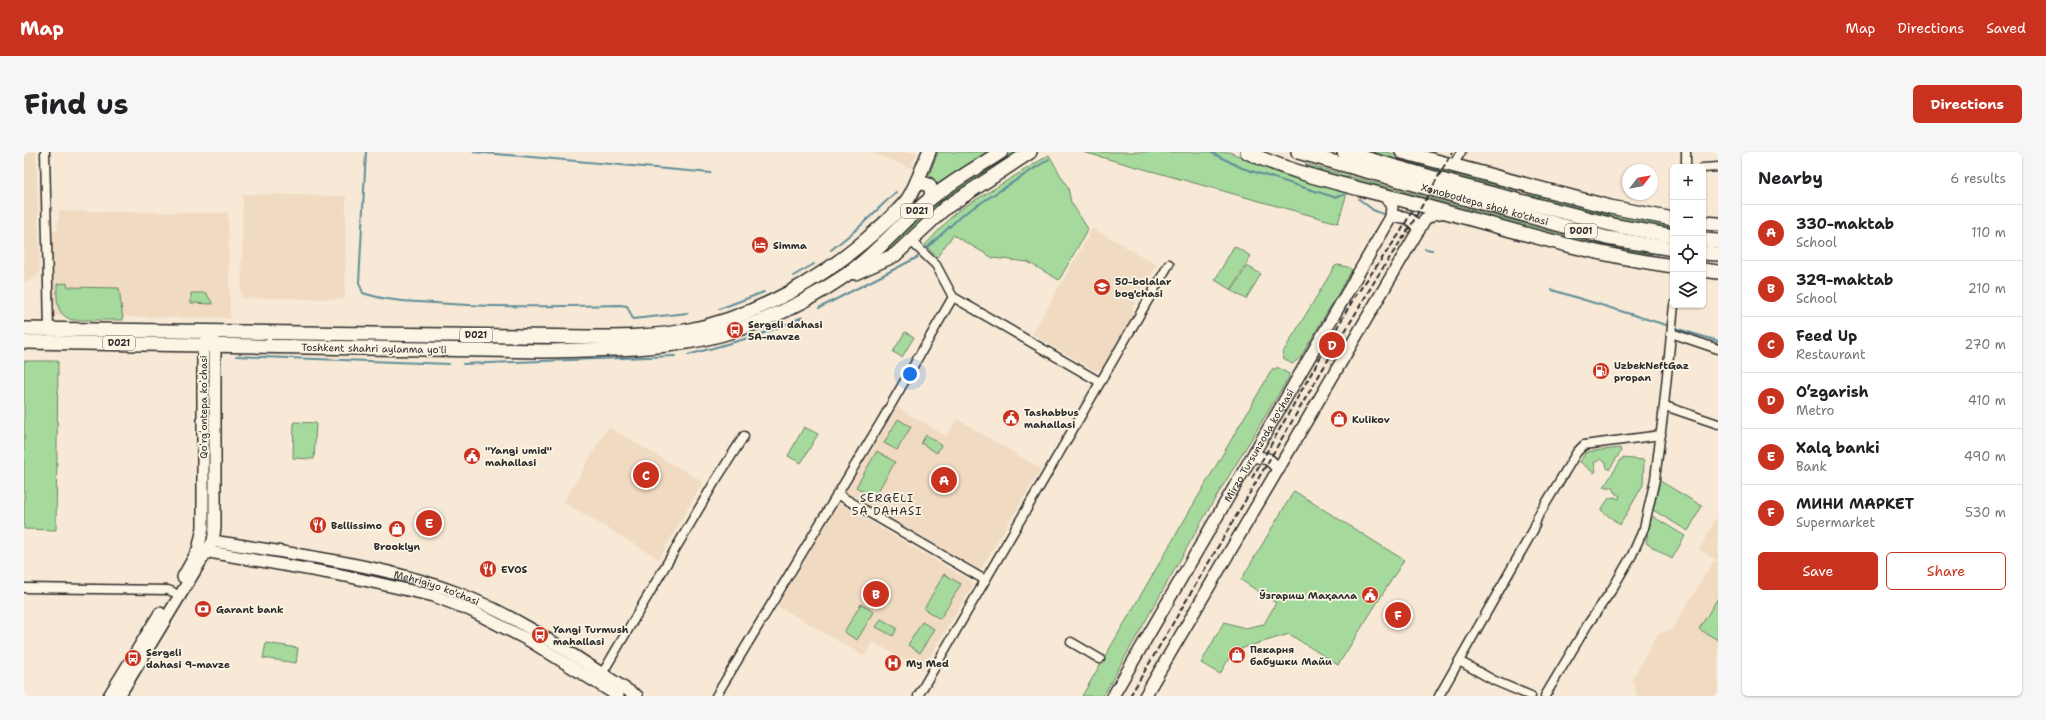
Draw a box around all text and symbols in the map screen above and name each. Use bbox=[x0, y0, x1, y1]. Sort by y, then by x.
text: Map bbox=[20, 16, 64, 41]
text: Map bbox=[1846, 19, 1876, 37]
text: Directions bbox=[1898, 19, 1964, 37]
text: Saved bbox=[1986, 19, 2026, 37]
text: Find us bbox=[24, 85, 129, 123]
button: Directions bbox=[1913, 85, 2022, 123]
north arrow bbox=[1622, 164, 1658, 200]
map controls bbox=[1670, 164, 1706, 308]
button: + bbox=[1670, 164, 1706, 200]
text: Nearby bbox=[1758, 167, 1823, 189]
text: 6 results bbox=[1950, 170, 2006, 187]
street label: Xonobodtepa shoh ko'chasi bbox=[1420, 181, 1550, 228]
button: − bbox=[1670, 200, 1706, 236]
road number: D021 bbox=[901, 204, 933, 218]
text: 330-maktab bbox=[1796, 214, 1894, 234]
road number: D001 bbox=[1565, 224, 1597, 238]
text: A bbox=[1766, 224, 1776, 241]
text: 110 m bbox=[1971, 224, 2006, 241]
text: School bbox=[1796, 234, 1837, 251]
hotel icon: Simma bbox=[750, 235, 770, 255]
button: locate bbox=[1670, 236, 1706, 272]
place label: Simma bbox=[773, 239, 807, 252]
text: 329-maktab bbox=[1796, 270, 1893, 290]
button: layers bbox=[1670, 272, 1706, 308]
place label: 50-bolalar bog'chasi bbox=[1115, 275, 1172, 300]
school or university icon: 50-bolalar bog'chasi bbox=[1092, 277, 1112, 297]
text: B bbox=[1767, 280, 1775, 297]
text: 210 m bbox=[1968, 280, 2006, 297]
text: School bbox=[1796, 290, 1837, 307]
place label: Sergeli dahasi 5A-mavze bbox=[748, 318, 823, 343]
bus stop icon: Sergeli dahasi 5A-mavze bbox=[725, 320, 745, 340]
text: Feed Up bbox=[1796, 326, 1857, 346]
road number: D021 bbox=[460, 328, 492, 342]
pin: D bbox=[1319, 330, 1345, 360]
road number: D021 bbox=[103, 336, 135, 350]
text: C bbox=[1767, 336, 1775, 353]
text: 270 m bbox=[1964, 336, 2006, 353]
street label: Toshkent shahri aylanma yoʻli bbox=[301, 341, 447, 356]
text: Restaurant bbox=[1796, 346, 1866, 363]
street label: Qoʻrgʻontepa koʻchasi bbox=[197, 355, 210, 459]
place label: UzbekNeftGaz propan bbox=[1614, 359, 1689, 384]
fuel station icon: UzbekNeftGaz propan bbox=[1591, 361, 1611, 381]
your location bbox=[900, 364, 920, 384]
text: O‘zgarish bbox=[1796, 382, 1869, 402]
street label: Mirzo Tursunzoda ko'chasi bbox=[1221, 386, 1297, 504]
text: D bbox=[1766, 392, 1776, 409]
text: 410 m bbox=[1968, 392, 2006, 409]
text: Metro bbox=[1796, 402, 1834, 419]
place label: Tashabbus mahallasi bbox=[1024, 406, 1079, 431]
public building icon: Tashabbus mahallasi bbox=[1001, 408, 1021, 428]
shop icon: Kulikov bbox=[1329, 409, 1349, 429]
place label: Kulikov bbox=[1352, 413, 1390, 426]
text: Xalq banki bbox=[1796, 438, 1880, 458]
place label: "Yangi umid" mahallasi bbox=[485, 444, 552, 469]
public building icon: "Yangi umid" mahallasi bbox=[462, 446, 482, 466]
text: E bbox=[1767, 448, 1775, 465]
text: 490 m bbox=[1964, 448, 2006, 465]
text: Bank bbox=[1796, 458, 1827, 475]
pin: C bbox=[633, 460, 659, 490]
pin: A bbox=[931, 465, 957, 495]
district label: SERGELI 5A DAHASI bbox=[852, 491, 922, 519]
text: МИНИ МАРКЕТ bbox=[1796, 494, 1914, 514]
text: F bbox=[1767, 504, 1775, 521]
text: 530 m bbox=[1965, 504, 2006, 521]
pin: E bbox=[416, 508, 442, 538]
text: Supermarket bbox=[1796, 514, 1875, 531]
restaurant icon: Bellissimo bbox=[308, 515, 328, 535]
place label: Bellissimo bbox=[331, 519, 382, 532]
shop icon: Brooklyn bbox=[387, 519, 407, 539]
place label: Brooklyn bbox=[374, 540, 421, 553]
button: Save bbox=[1758, 552, 1878, 590]
button: Share bbox=[1886, 552, 2006, 590]
restaurant icon: EVOS bbox=[478, 559, 498, 579]
place label: EVOS bbox=[501, 563, 528, 576]
street label: Mehrigiyo ko'chasi bbox=[393, 567, 482, 608]
pin: B bbox=[863, 579, 889, 609]
public building icon: Ўзгариш Маҳалла bbox=[1360, 585, 1380, 605]
place label: Ўзгариш Маҳалла bbox=[1259, 589, 1357, 602]
bank icon: Garant bank bbox=[193, 599, 213, 619]
pin: F bbox=[1385, 600, 1411, 630]
place label: Garant bank bbox=[216, 603, 284, 616]
place label: Yangi Turmush mahallasi bbox=[553, 623, 629, 648]
bus stop icon: Yangi Turmush mahallasi bbox=[530, 625, 550, 645]
place label: Пекарня бабушки Майи bbox=[1250, 643, 1332, 668]
shop icon: Пекарня бабушки Майи bbox=[1227, 645, 1247, 665]
place label: Sergeli dahasi 9-mavze bbox=[146, 646, 230, 671]
bus stop icon: Sergeli dahasi 9-mavze bbox=[123, 648, 143, 668]
hospital icon: My Med bbox=[883, 653, 903, 673]
place label: My Med bbox=[906, 657, 949, 670]

